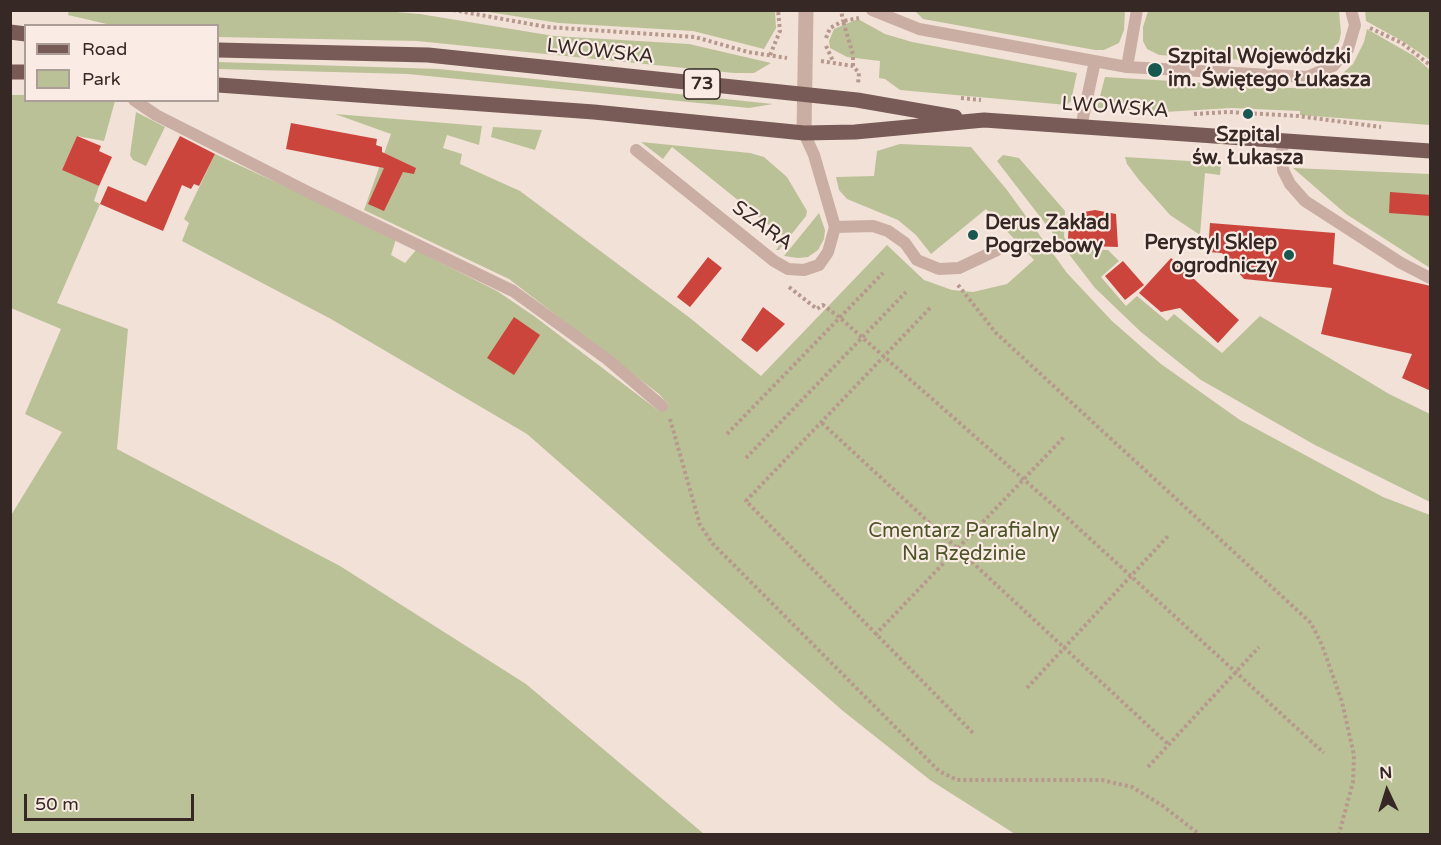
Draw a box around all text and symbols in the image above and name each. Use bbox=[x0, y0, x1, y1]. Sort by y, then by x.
legend bbox=[24, 24, 219, 102]
street label: LWOWSKA bbox=[545, 34, 655, 70]
text: Road bbox=[82, 38, 127, 60]
place label: Szpital Wojewódzki im. Świętego Łukasza bbox=[1168, 46, 1371, 93]
marker: Szpital Wojewódzki im. Świętego Łukasza bbox=[1146, 61, 1164, 79]
text: Park bbox=[82, 68, 120, 90]
road number: 73 bbox=[684, 69, 720, 99]
street label: LWOWSKA bbox=[1060, 92, 1170, 124]
marker: Szpital św. Łukasza bbox=[1241, 107, 1255, 121]
place label: Szpital św. Łukasza bbox=[1192, 124, 1304, 171]
street label: SZARA bbox=[727, 196, 797, 256]
place label: Derus Zakład Pogrzebowy bbox=[985, 212, 1110, 259]
marker: Derus Zakład Pogrzebowy bbox=[966, 228, 980, 242]
place label: Perystyl Sklep ogrodniczy bbox=[1144, 232, 1277, 279]
marker: Perystyl Sklep ogrodniczy bbox=[1282, 248, 1296, 262]
park label: Cmentarz Parafialny Na Rzędzinie bbox=[868, 520, 1060, 567]
north arrow bbox=[1357, 761, 1417, 821]
text: N bbox=[1379, 763, 1393, 783]
scale bar bbox=[27, 782, 196, 820]
text: 50 m bbox=[35, 793, 79, 815]

